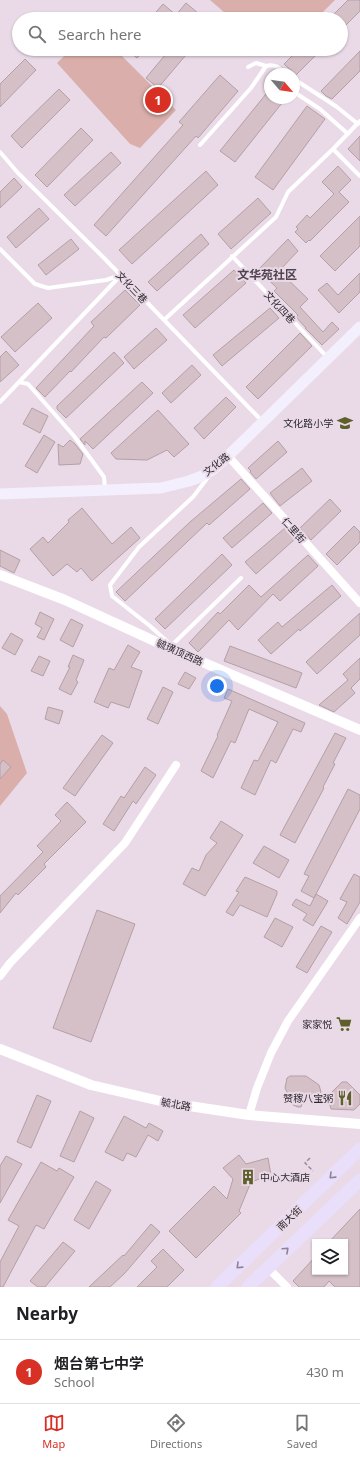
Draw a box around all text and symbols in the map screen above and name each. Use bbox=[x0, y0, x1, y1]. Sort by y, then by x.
search box bbox=[12, 12, 348, 56]
icon: search bbox=[26, 23, 48, 45]
text: Search here bbox=[58, 24, 141, 44]
north arrow bbox=[264, 68, 300, 104]
pin: 1 bbox=[145, 85, 171, 115]
district label: 文华苑社区 bbox=[237, 266, 297, 283]
street label: 文化三巷 bbox=[113, 268, 151, 306]
street label: 文化四巷 bbox=[261, 288, 299, 326]
school or university icon: 文化路小学 bbox=[336, 414, 354, 432]
place label: 文化路小学 bbox=[283, 416, 333, 430]
street label: 文化路 bbox=[200, 449, 232, 479]
street label: 仁里街 bbox=[279, 514, 309, 546]
street label: 毓璜顶西路 bbox=[154, 635, 206, 669]
your location bbox=[207, 676, 227, 696]
supermarket icon: 家家悦 bbox=[335, 1015, 353, 1033]
place label: 家家悦 bbox=[302, 1017, 332, 1031]
restaurant icon: 赞稼八宝粥 bbox=[336, 1089, 354, 1107]
place label: 赞稼八宝粥 bbox=[283, 1091, 333, 1105]
street label: 毓北路 bbox=[160, 1095, 192, 1113]
building icon: 中心大酒店 bbox=[239, 1168, 257, 1186]
place label: 中心大酒店 bbox=[260, 1170, 310, 1184]
one-way arrow bbox=[329, 1171, 337, 1179]
street label: 南大街 bbox=[273, 1203, 305, 1233]
map controls bbox=[312, 1239, 348, 1275]
button: layers bbox=[312, 1239, 348, 1275]
one-way arrow bbox=[281, 1247, 289, 1255]
one-way arrow bbox=[236, 1261, 244, 1269]
text: Nearby bbox=[16, 1302, 78, 1325]
text: 烟台第七中学 bbox=[54, 1353, 144, 1373]
text: 1 bbox=[25, 1363, 33, 1381]
text: 430 m bbox=[306, 1363, 344, 1381]
text: School bbox=[54, 1373, 95, 1391]
tab: Map bbox=[42, 1412, 65, 1451]
tab: Directions bbox=[150, 1412, 202, 1451]
tab: Saved bbox=[287, 1412, 318, 1451]

